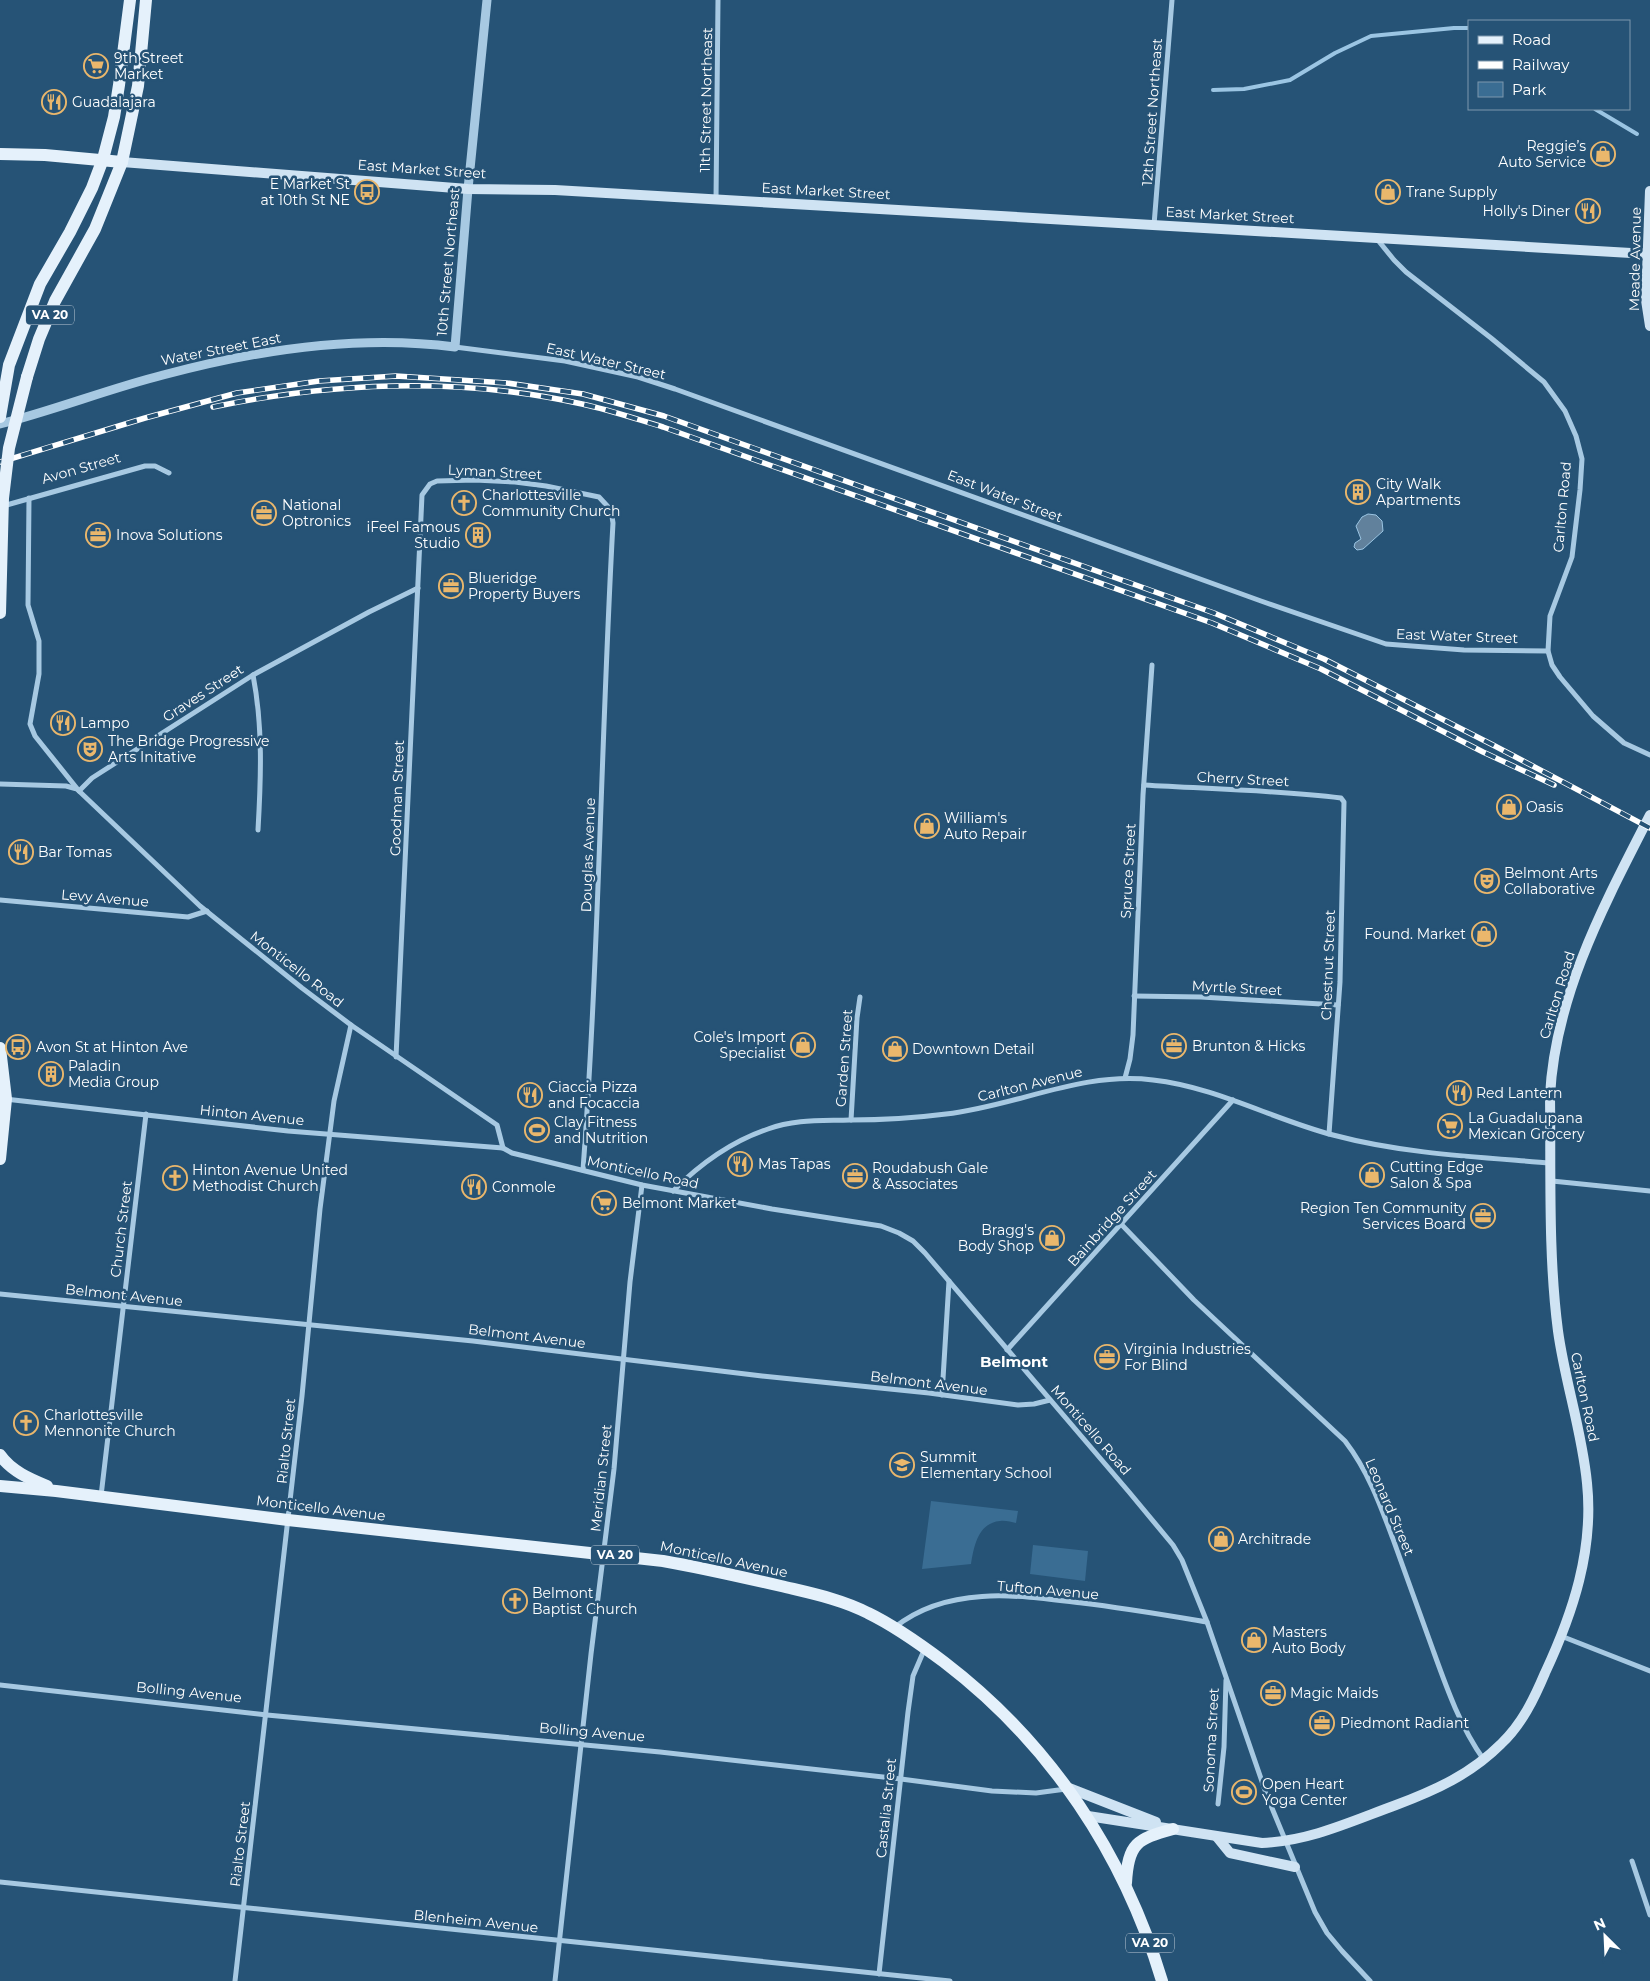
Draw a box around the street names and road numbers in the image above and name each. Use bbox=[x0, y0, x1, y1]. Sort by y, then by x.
street label: 11th Street Northeast bbox=[696, 27, 716, 173]
street label: 12th Street Northeast bbox=[1138, 37, 1166, 186]
street label: East Market Street bbox=[357, 156, 487, 183]
street label: East Market Street bbox=[761, 179, 891, 203]
street label: 10th Street Northeast bbox=[433, 186, 464, 337]
street label: East Market Street bbox=[1165, 203, 1295, 227]
street label: Meade Avenue bbox=[1625, 207, 1645, 311]
road number: VA 20 bbox=[26, 306, 74, 324]
street label: Water Street East bbox=[159, 328, 283, 369]
street label: East Water Street bbox=[544, 338, 668, 384]
street label: Avon Street bbox=[39, 448, 123, 488]
street label: Lyman Street bbox=[447, 461, 543, 483]
street label: Carlton Road bbox=[1549, 461, 1575, 553]
street label: East Water Street bbox=[945, 466, 1066, 526]
street label: East Water Street bbox=[1396, 625, 1519, 647]
street label: Graves Street bbox=[159, 660, 247, 726]
street label: Goodman Street bbox=[386, 739, 408, 857]
street label: Cherry Street bbox=[1196, 768, 1290, 790]
street label: Douglas Avenue bbox=[577, 797, 599, 913]
street label: Spruce Street bbox=[1117, 823, 1139, 919]
street label: Levy Avenue bbox=[60, 885, 150, 911]
street label: Chestnut Street bbox=[1317, 909, 1339, 1021]
street label: Monticello Road bbox=[247, 927, 347, 1011]
street label: Carlton Road bbox=[1535, 949, 1579, 1041]
street label: Myrtle Street bbox=[1191, 977, 1283, 999]
street label: Garden Street bbox=[832, 1008, 856, 1107]
street label: Carlton Avenue bbox=[976, 1062, 1084, 1106]
street label: Hinton Avenue bbox=[199, 1101, 305, 1129]
street label: Monticello Road bbox=[585, 1151, 701, 1193]
street label: Bainbridge Street bbox=[1064, 1166, 1160, 1270]
street label: Church Street bbox=[106, 1179, 136, 1278]
street label: Belmont Avenue bbox=[64, 1280, 184, 1310]
street label: Belmont Avenue bbox=[467, 1320, 587, 1352]
street label: Carlton Road bbox=[1567, 1351, 1603, 1443]
street label: Belmont Avenue bbox=[869, 1367, 989, 1399]
street label: Monticello Road bbox=[1047, 1381, 1135, 1479]
street label: Rialto Street bbox=[273, 1397, 299, 1485]
street label: Meridian Street bbox=[586, 1423, 616, 1533]
street label: Leonard Street bbox=[1361, 1456, 1419, 1559]
street label: Monticello Avenue bbox=[255, 1491, 387, 1525]
street label: Monticello Avenue bbox=[659, 1537, 789, 1581]
road number: VA 20 bbox=[591, 1546, 639, 1564]
street label: Tufton Avenue bbox=[996, 1577, 1100, 1603]
street label: Bolling Avenue bbox=[135, 1677, 243, 1707]
street label: Sonoma Street bbox=[1199, 1687, 1223, 1793]
street label: Bolling Avenue bbox=[538, 1718, 646, 1746]
street label: Castalia Street bbox=[872, 1757, 900, 1859]
street label: Rialto Street bbox=[226, 1800, 254, 1888]
street label: Blenheim Avenue bbox=[413, 1906, 539, 1936]
road number: VA 20 bbox=[1126, 1934, 1174, 1952]

